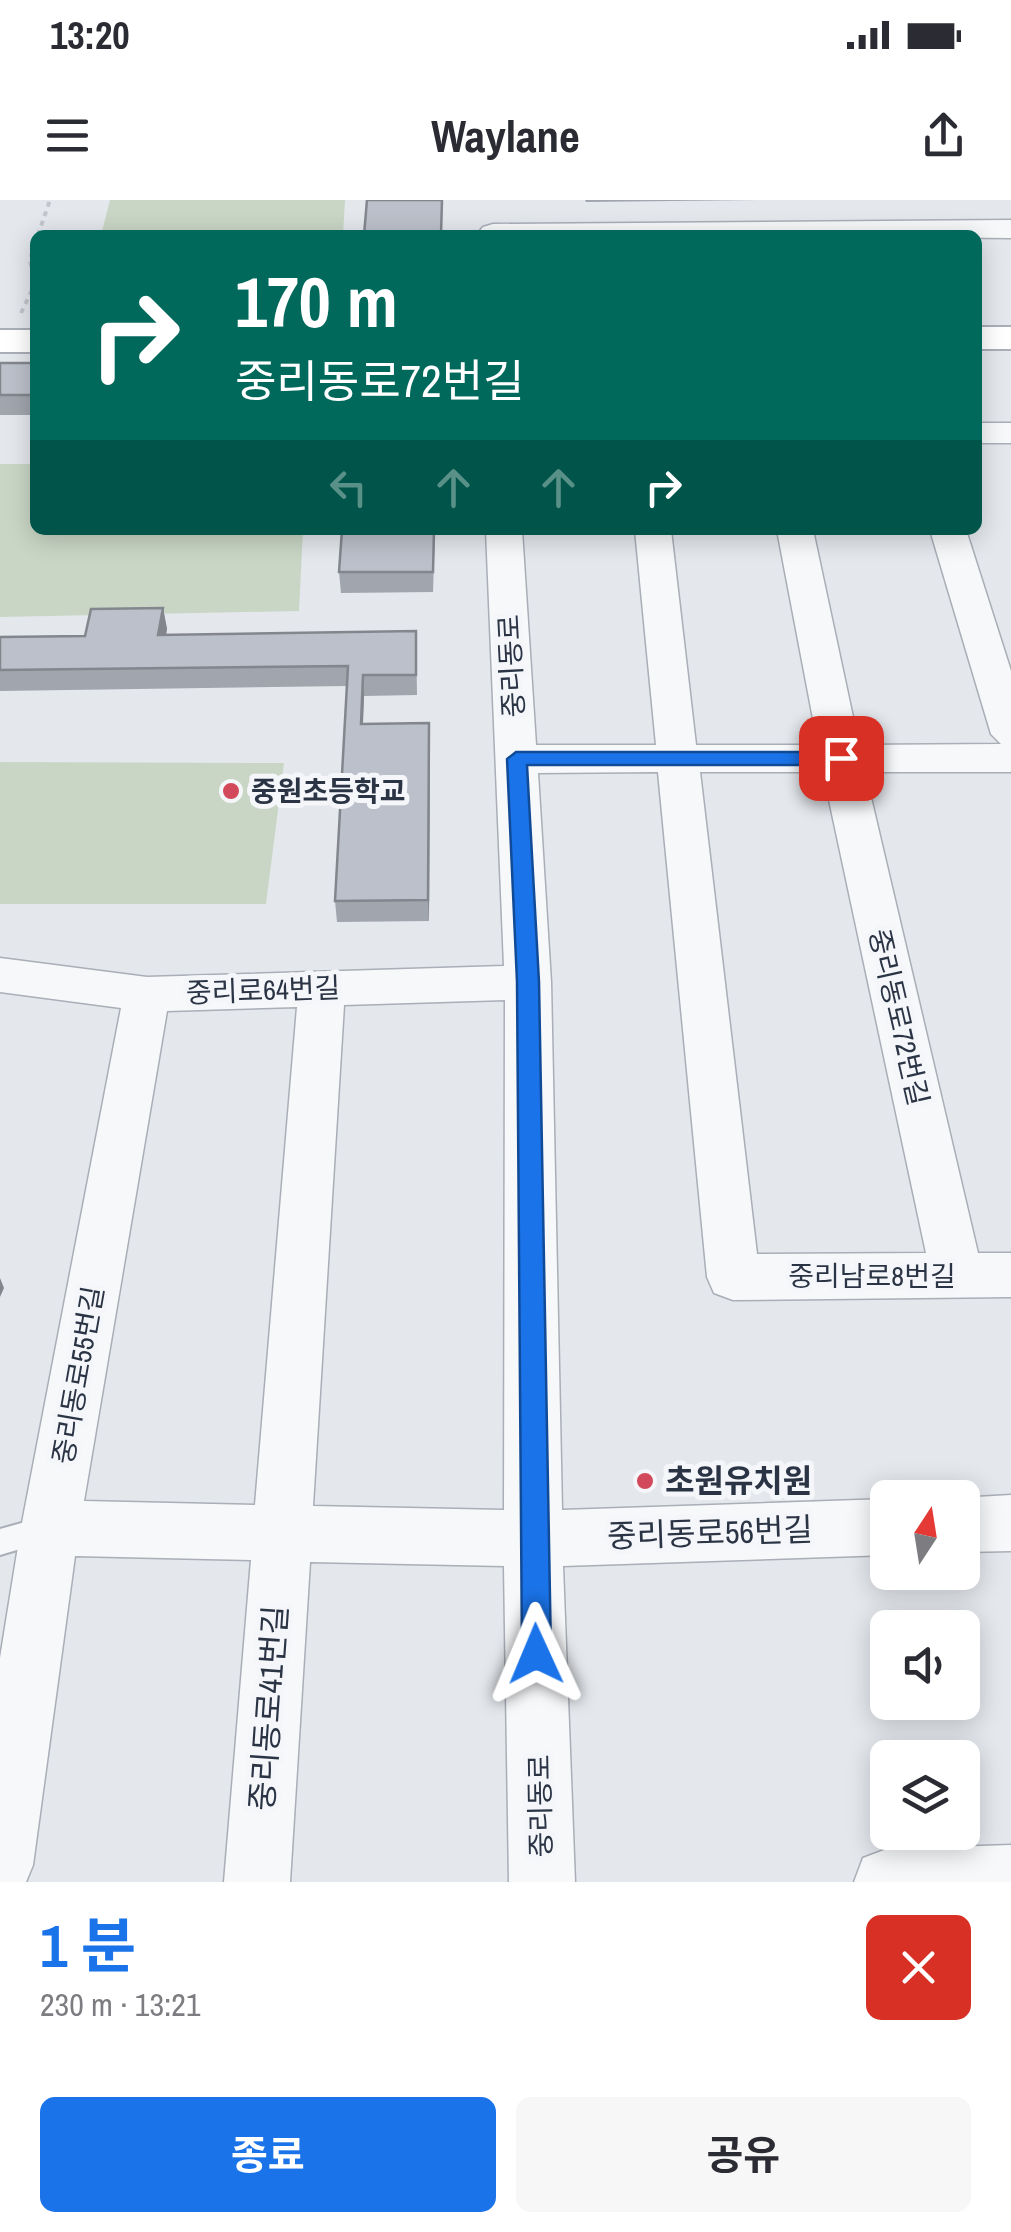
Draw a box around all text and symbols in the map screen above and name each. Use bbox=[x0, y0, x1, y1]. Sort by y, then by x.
text: 13:20 bbox=[50, 10, 130, 61]
text: Waylane bbox=[431, 105, 580, 166]
icon: menu bbox=[40, 108, 95, 163]
icon: share bbox=[916, 108, 971, 163]
text: 170 m bbox=[235, 255, 398, 349]
icon: right bbox=[70, 270, 200, 400]
text: 중리동로72번길 bbox=[235, 350, 524, 411]
icon: left bbox=[321, 460, 376, 515]
icon: ahead bbox=[426, 460, 481, 515]
icon: ahead bbox=[531, 460, 586, 515]
icon: right bbox=[636, 460, 691, 515]
street label: 중리동로 bbox=[489, 614, 533, 718]
pin bbox=[799, 716, 884, 801]
icon: arrive bbox=[814, 731, 869, 786]
place label: 중원초등학교 bbox=[251, 772, 406, 810]
marker: 중원초등학교 bbox=[220, 780, 242, 802]
street label: 중리동로72번길 bbox=[860, 925, 938, 1109]
street label: 중리로64번길 bbox=[185, 968, 341, 1012]
street label: 중리남로8번길 bbox=[788, 1257, 956, 1295]
street label: 중리동로55번길 bbox=[44, 1283, 112, 1467]
place label: 초원유치원 bbox=[665, 1459, 812, 1502]
marker: 초원유치원 bbox=[634, 1470, 656, 1492]
north arrow bbox=[870, 1480, 980, 1590]
map controls bbox=[870, 1480, 980, 1850]
street label: 중리동로56번길 bbox=[606, 1507, 814, 1558]
position arrow bbox=[484, 1602, 588, 1706]
street label: 중리동로41번길 bbox=[240, 1604, 297, 1812]
button: sound bbox=[870, 1610, 980, 1720]
button: layers bbox=[870, 1740, 980, 1850]
street label: 중리동로 bbox=[520, 1754, 560, 1858]
text: 1 분 bbox=[40, 1905, 136, 1986]
button: close bbox=[866, 1915, 971, 2020]
text: 230 m · 13:21 bbox=[40, 1983, 200, 2026]
button: 종료 bbox=[40, 2097, 496, 2212]
button: 공유 bbox=[516, 2097, 971, 2212]

